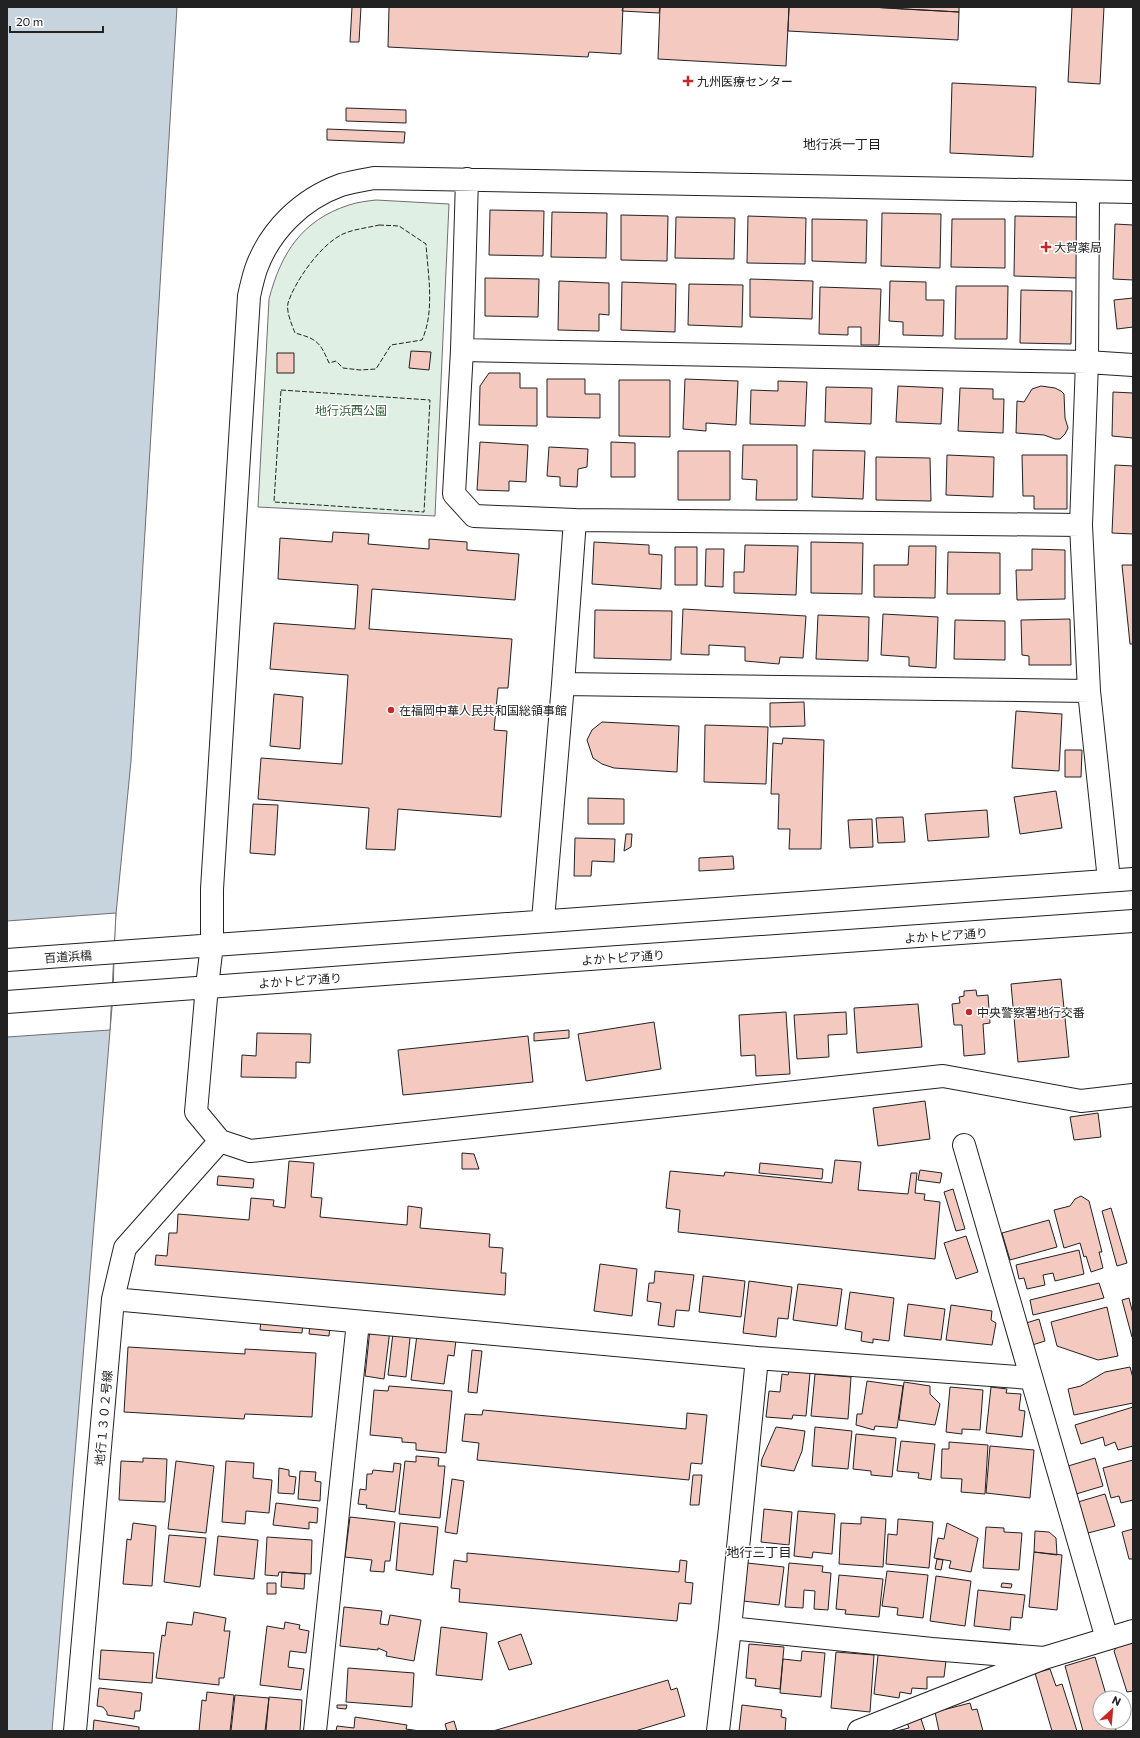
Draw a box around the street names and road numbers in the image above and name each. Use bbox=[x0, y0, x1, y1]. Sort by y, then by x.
street label: よかトピア通り bbox=[904, 925, 988, 945]
street label: 百道浜橋 bbox=[44, 947, 92, 965]
street label: よかトピア通り bbox=[581, 947, 665, 967]
street label: よかトピア通り bbox=[258, 970, 342, 990]
street label: 地行１３０２号線 bbox=[92, 1370, 114, 1466]

